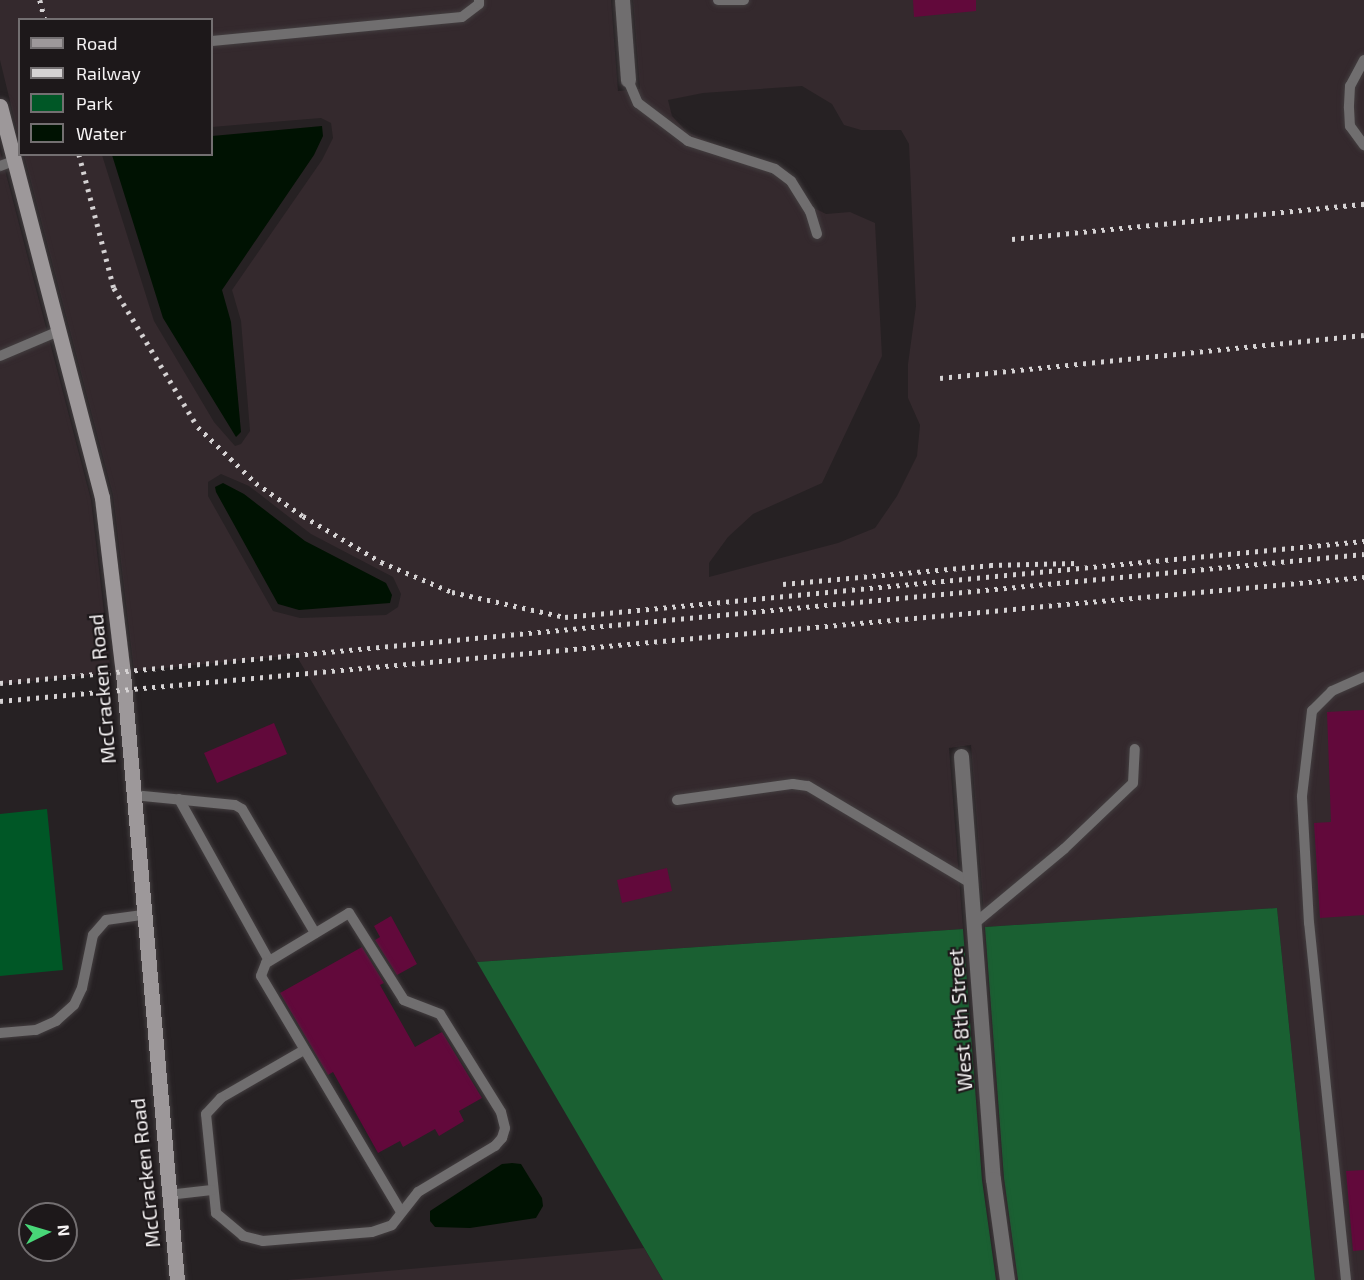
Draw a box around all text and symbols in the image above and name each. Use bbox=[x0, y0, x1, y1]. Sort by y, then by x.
legend bbox=[18, 18, 213, 156]
text: Road bbox=[76, 32, 117, 54]
text: Railway bbox=[76, 62, 141, 84]
text: Park bbox=[76, 92, 113, 114]
text: Water bbox=[76, 122, 126, 144]
street label: McCracken Road bbox=[83, 613, 121, 765]
street label: West 8th Street bbox=[943, 948, 977, 1092]
street label: McCracken Road bbox=[125, 1097, 165, 1249]
north arrow bbox=[18, 1202, 78, 1262]
text: N bbox=[54, 1224, 74, 1237]

